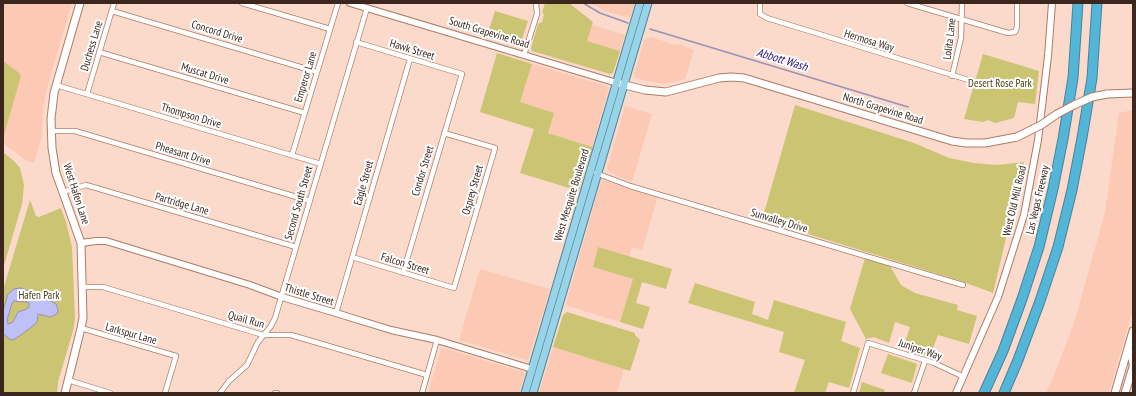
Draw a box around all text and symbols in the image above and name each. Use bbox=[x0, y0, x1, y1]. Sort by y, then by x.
street label: South Grapevine Road bbox=[447, 14, 531, 52]
street label: Lolita Lane bbox=[941, 17, 959, 61]
street label: Concord Drive bbox=[190, 18, 244, 46]
street label: Duchess Lane bbox=[78, 19, 106, 73]
street label: Hermosa Way bbox=[843, 27, 895, 55]
street label: Hawk Street bbox=[388, 37, 436, 63]
water label: Abbott Wash bbox=[755, 45, 809, 75]
street label: Emperor Lane bbox=[292, 50, 320, 104]
street label: Muscat Drive bbox=[180, 61, 230, 87]
park label: Desert Rose Park bbox=[968, 77, 1032, 91]
street label: North Grapevine Road bbox=[841, 91, 925, 127]
street label: Thompson Drive bbox=[159, 101, 223, 131]
street label: Pheasant Drive bbox=[154, 139, 212, 169]
street label: Condor Street bbox=[409, 144, 437, 198]
street label: West Mesquite Boulevard bbox=[552, 147, 592, 243]
street label: Eagle Street bbox=[351, 159, 377, 207]
street label: West Hafen Lane bbox=[60, 162, 92, 226]
street label: Second South Street bbox=[282, 164, 316, 242]
street label: Osprey Street bbox=[460, 164, 486, 216]
street label: West Old Mill Road bbox=[1000, 164, 1030, 238]
street label: Las Vegas Freeway bbox=[1024, 164, 1052, 236]
street label: Partridge Lane bbox=[154, 190, 210, 218]
street label: Sunvalley Drive bbox=[749, 206, 809, 236]
street label: Falcon Street bbox=[379, 250, 431, 278]
street label: Thistle Street bbox=[283, 281, 335, 309]
park label: Hafen Park bbox=[18, 289, 60, 303]
street label: Quail Run bbox=[226, 309, 266, 331]
street label: Larkspur Lane bbox=[104, 320, 158, 348]
street label: Juniper Way bbox=[897, 336, 943, 364]

